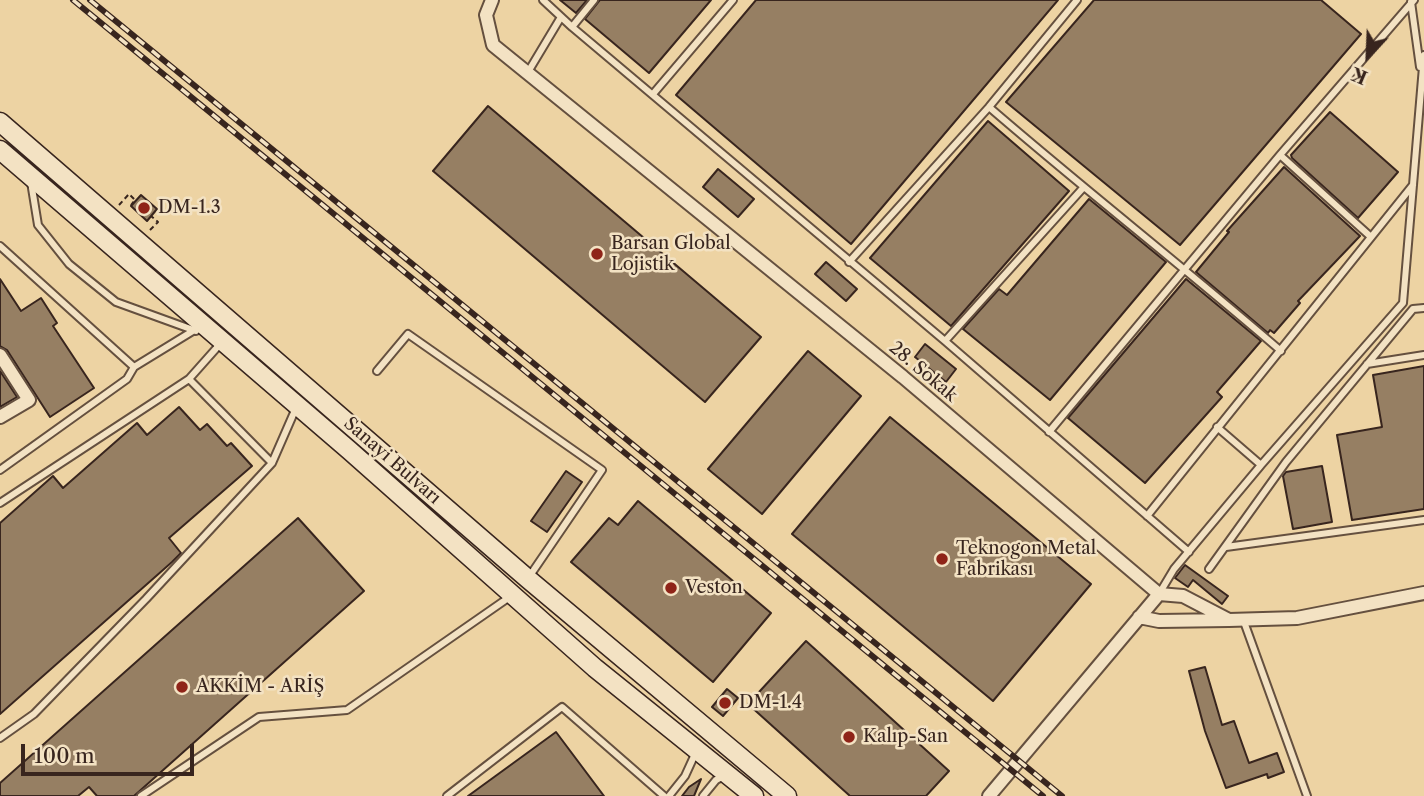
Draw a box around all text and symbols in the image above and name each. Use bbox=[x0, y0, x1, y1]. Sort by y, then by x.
north arrow bbox=[1333, 21, 1403, 91]
text: K bbox=[1348, 62, 1371, 89]
place label: DM-1.3 bbox=[158, 197, 221, 219]
marker: DM-1.3 bbox=[136, 200, 152, 216]
place label: Barsan Global Lojistik bbox=[611, 233, 731, 276]
marker: Barsan Global Lojistik bbox=[589, 246, 605, 262]
street label: 28. Sokak bbox=[885, 337, 961, 407]
street label: Sanayi Bulvarı bbox=[339, 413, 445, 509]
place label: Teknogon Metal Fabrikası bbox=[956, 538, 1096, 580]
marker: Teknogon Metal Fabrikası bbox=[934, 551, 950, 567]
place label: Veston bbox=[685, 577, 743, 599]
marker: Veston bbox=[663, 580, 679, 596]
place label: AKKİM - ARİŞ bbox=[196, 676, 324, 698]
marker: AKKİM - ARİŞ bbox=[174, 679, 190, 695]
place label: DM-1.4 bbox=[739, 692, 802, 714]
marker: DM-1.4 bbox=[717, 695, 733, 711]
place label: Kalıp-San bbox=[863, 726, 948, 748]
marker: Kalıp-San bbox=[841, 729, 857, 745]
scale bar bbox=[24, 730, 198, 774]
text: 100 m bbox=[34, 743, 95, 768]

